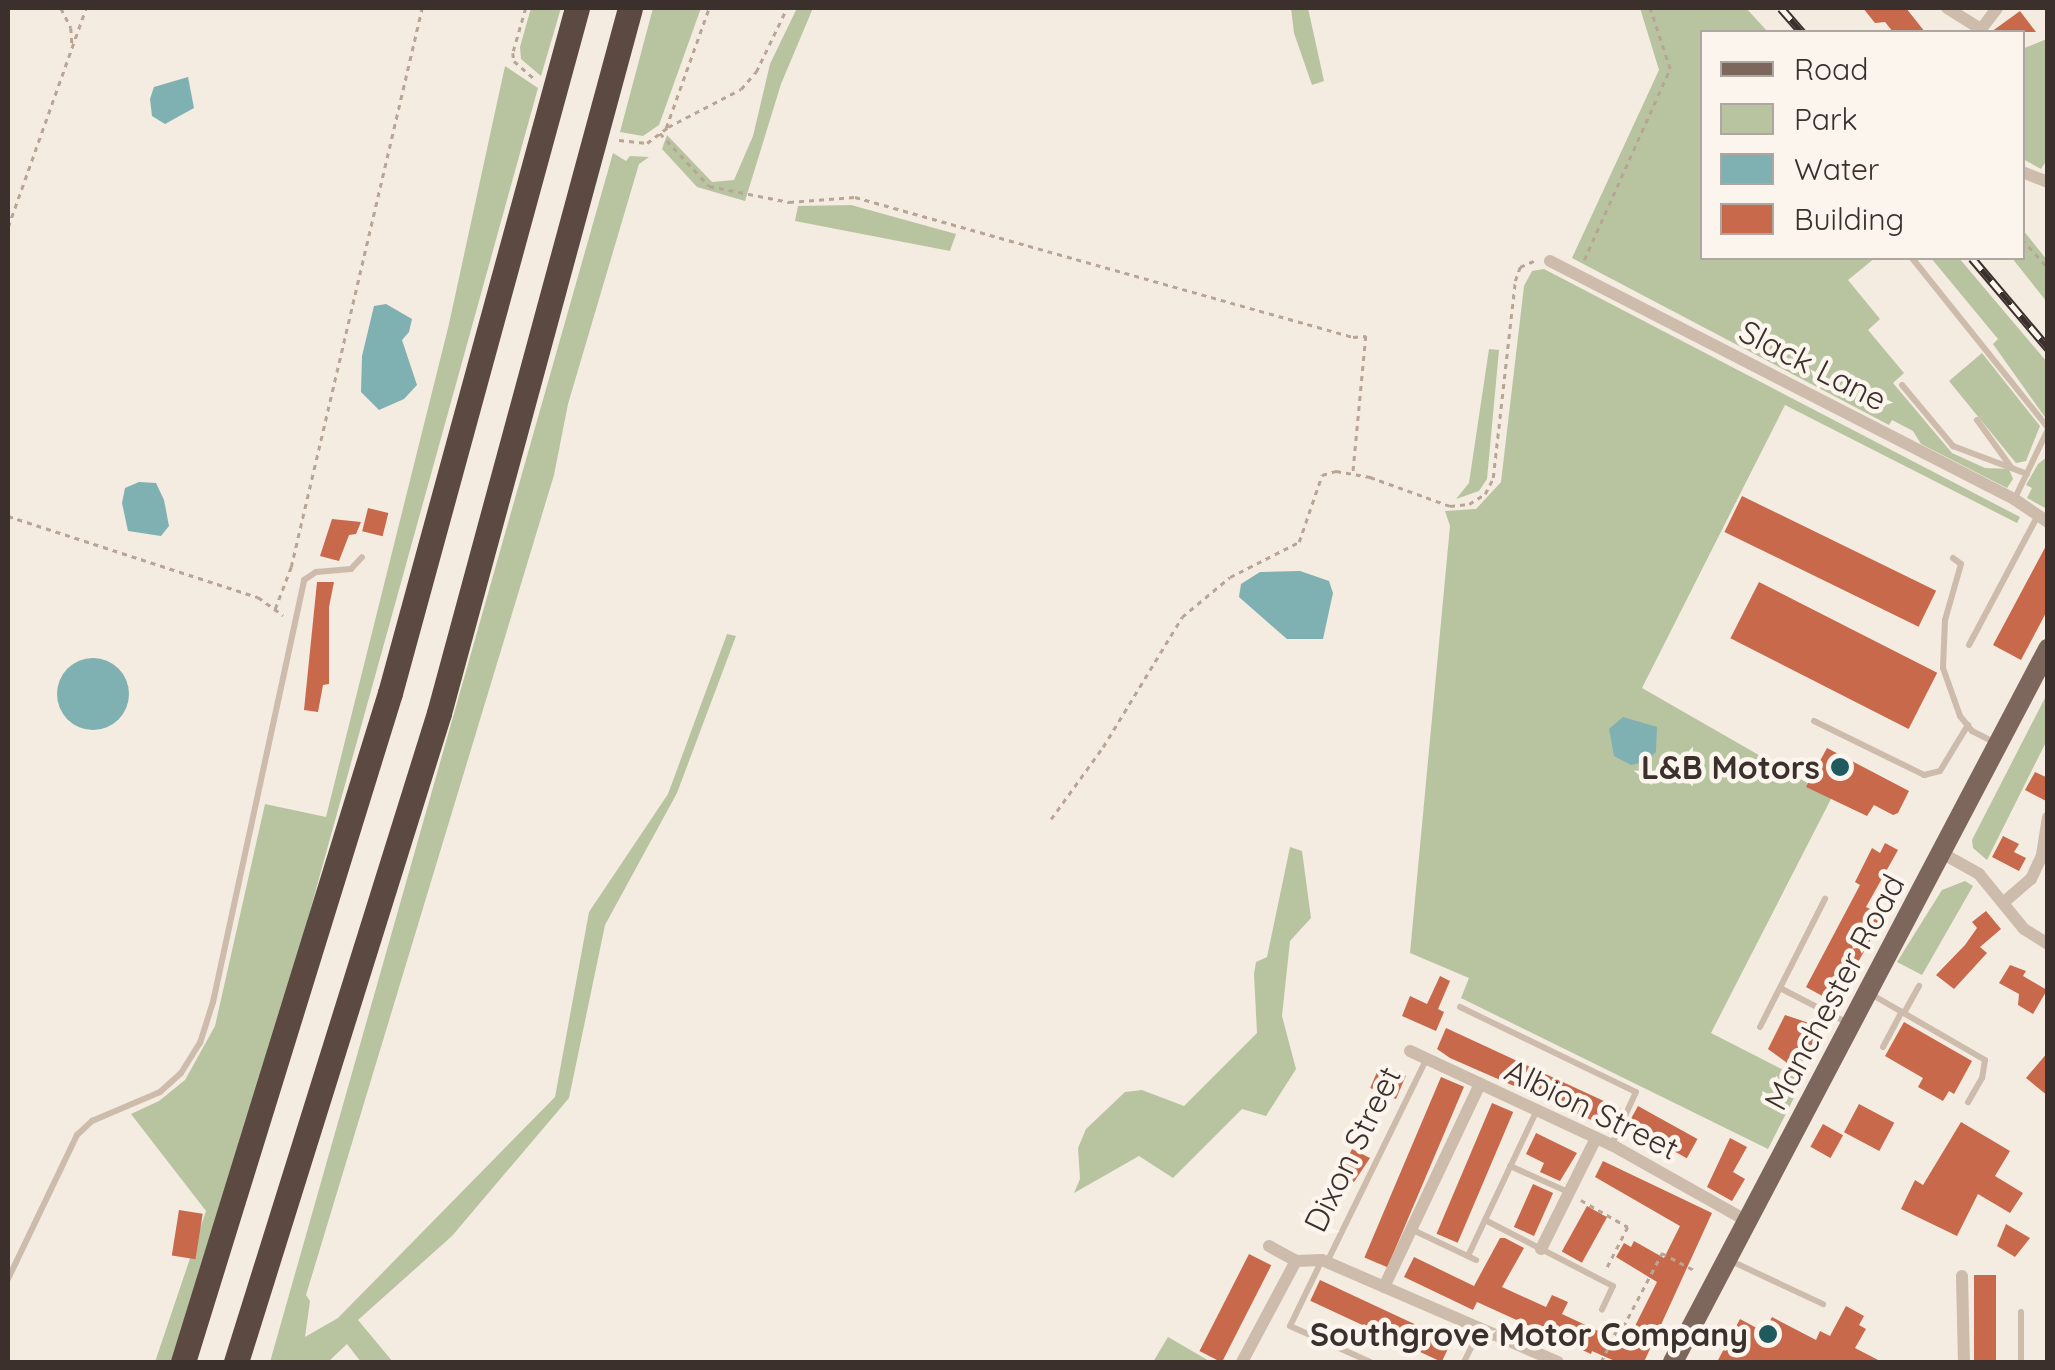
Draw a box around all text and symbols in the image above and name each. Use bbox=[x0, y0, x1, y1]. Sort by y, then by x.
legend bbox=[1700, 30, 2025, 260]
text: Road bbox=[1794, 50, 1868, 88]
text: Park bbox=[1794, 100, 1858, 138]
text: Water bbox=[1794, 150, 1879, 188]
text: Building bbox=[1794, 200, 1904, 238]
street label: Slack Lane bbox=[1733, 312, 1893, 418]
place label: L&B Motors bbox=[1641, 748, 1820, 786]
marker: L&B Motors bbox=[1829, 756, 1851, 778]
street label: Manchester Road bbox=[1756, 868, 1912, 1116]
street label: Albion Street bbox=[1499, 1050, 1685, 1168]
street label: Dixon Street bbox=[1296, 1060, 1408, 1238]
place label: Southgrove Motor Company bbox=[1310, 1315, 1748, 1353]
marker: Southgrove Motor Company bbox=[1757, 1323, 1779, 1345]

